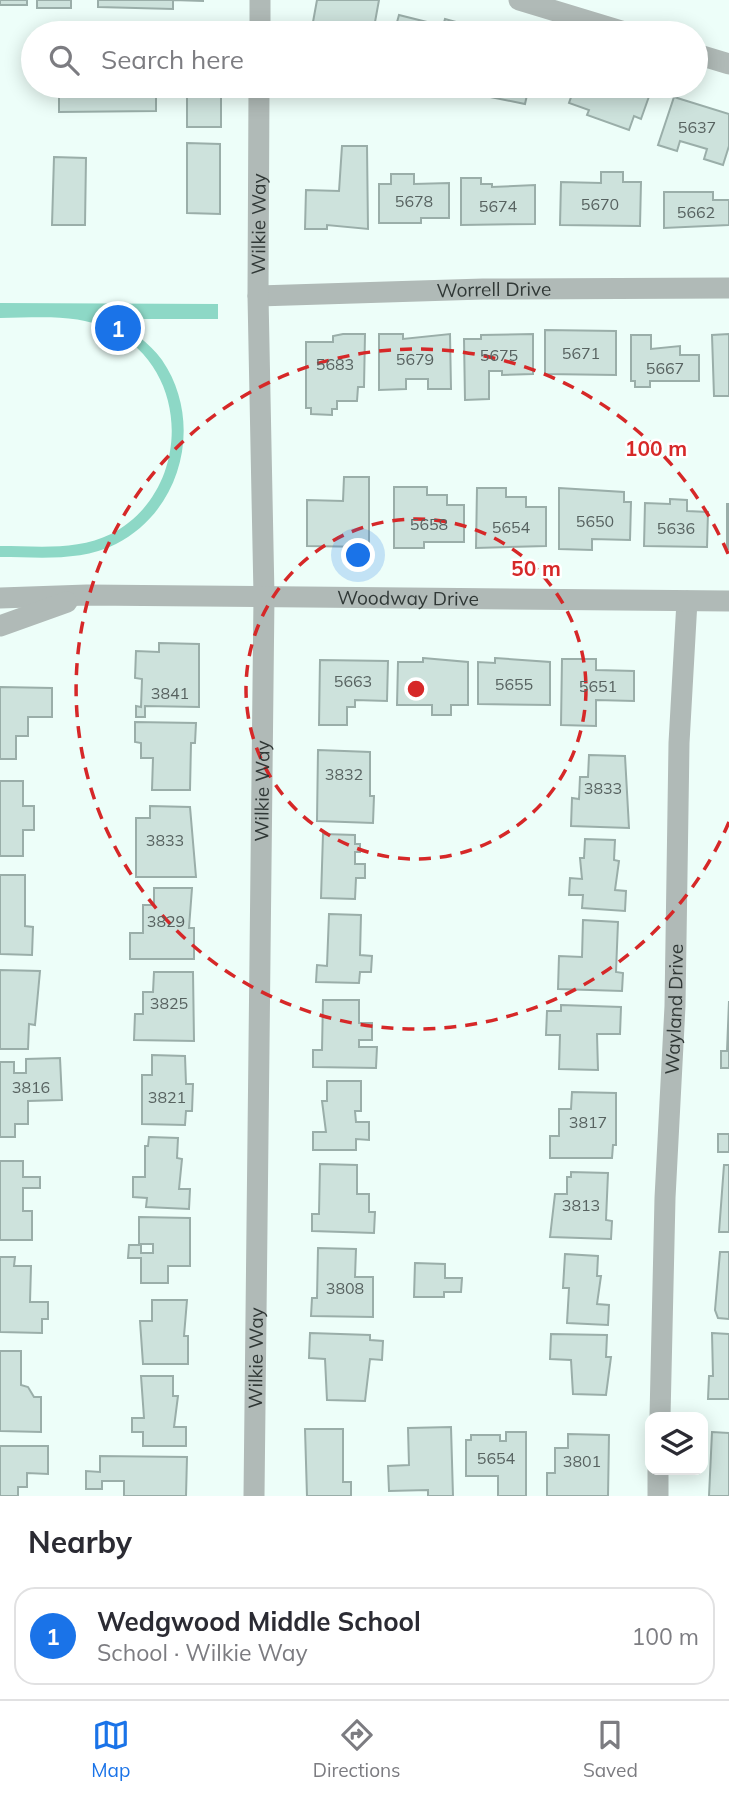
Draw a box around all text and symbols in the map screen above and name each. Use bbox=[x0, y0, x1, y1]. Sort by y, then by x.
search box bbox=[21, 21, 708, 98]
icon: search bbox=[45, 41, 83, 79]
text: Search here bbox=[101, 43, 244, 76]
house number: 5637 bbox=[678, 117, 716, 137]
street label: Wilkie Way bbox=[246, 173, 271, 275]
house number: 5678 bbox=[395, 191, 433, 211]
house number: 5670 bbox=[581, 194, 619, 214]
house number: 5674 bbox=[479, 196, 518, 216]
house number: 5662 bbox=[677, 202, 715, 222]
street label: Worrell Drive bbox=[436, 277, 551, 302]
pin: 1 bbox=[95, 302, 141, 354]
house number: 5671 bbox=[562, 343, 600, 363]
house number: 5675 bbox=[480, 345, 518, 365]
house number: 5679 bbox=[396, 349, 434, 369]
house number: 5683 bbox=[316, 354, 354, 374]
house number: 5667 bbox=[646, 358, 684, 378]
text: 100 m bbox=[625, 435, 687, 461]
house number: 5650 bbox=[576, 511, 614, 531]
house number: 5658 bbox=[410, 514, 448, 534]
house number: 5654 bbox=[492, 517, 531, 537]
house number: 5636 bbox=[657, 518, 695, 538]
your location bbox=[341, 538, 375, 572]
text: 50 m bbox=[511, 555, 561, 581]
street label: Woodway Drive bbox=[337, 585, 479, 611]
house number: 5663 bbox=[334, 671, 372, 691]
house number: 5655 bbox=[495, 674, 533, 694]
house number: 5651 bbox=[579, 676, 617, 696]
centre of rings bbox=[404, 677, 428, 701]
house number: 3841 bbox=[151, 683, 189, 703]
street label: Wilkie Way bbox=[249, 740, 274, 842]
house number: 3832 bbox=[325, 764, 363, 784]
house number: 3833 bbox=[584, 778, 622, 798]
house number: 3833 bbox=[146, 830, 184, 850]
house number: 3829 bbox=[147, 911, 185, 931]
street label: Wayland Drive bbox=[659, 944, 688, 1075]
house number: 3825 bbox=[150, 993, 188, 1013]
house number: 3816 bbox=[12, 1077, 50, 1097]
house number: 3821 bbox=[148, 1087, 186, 1107]
house number: 3817 bbox=[569, 1112, 607, 1132]
house number: 3813 bbox=[562, 1195, 600, 1215]
house number: 3808 bbox=[326, 1278, 364, 1298]
street label: Wilkie Way bbox=[243, 1307, 268, 1409]
map controls bbox=[645, 1412, 708, 1475]
button: layers bbox=[645, 1412, 708, 1475]
house number: 5654 bbox=[477, 1448, 516, 1468]
house number: 3801 bbox=[563, 1451, 601, 1471]
text: Nearby bbox=[28, 1523, 132, 1561]
text: Wedgwood Middle School bbox=[97, 1605, 421, 1638]
text: 1 bbox=[46, 1622, 60, 1651]
text: 100 m bbox=[631, 1622, 699, 1651]
text: School · Wilkie Way bbox=[97, 1638, 308, 1667]
tab: Map bbox=[91, 1716, 130, 1782]
tab: Directions bbox=[313, 1716, 401, 1782]
tab: Saved bbox=[583, 1716, 638, 1782]

